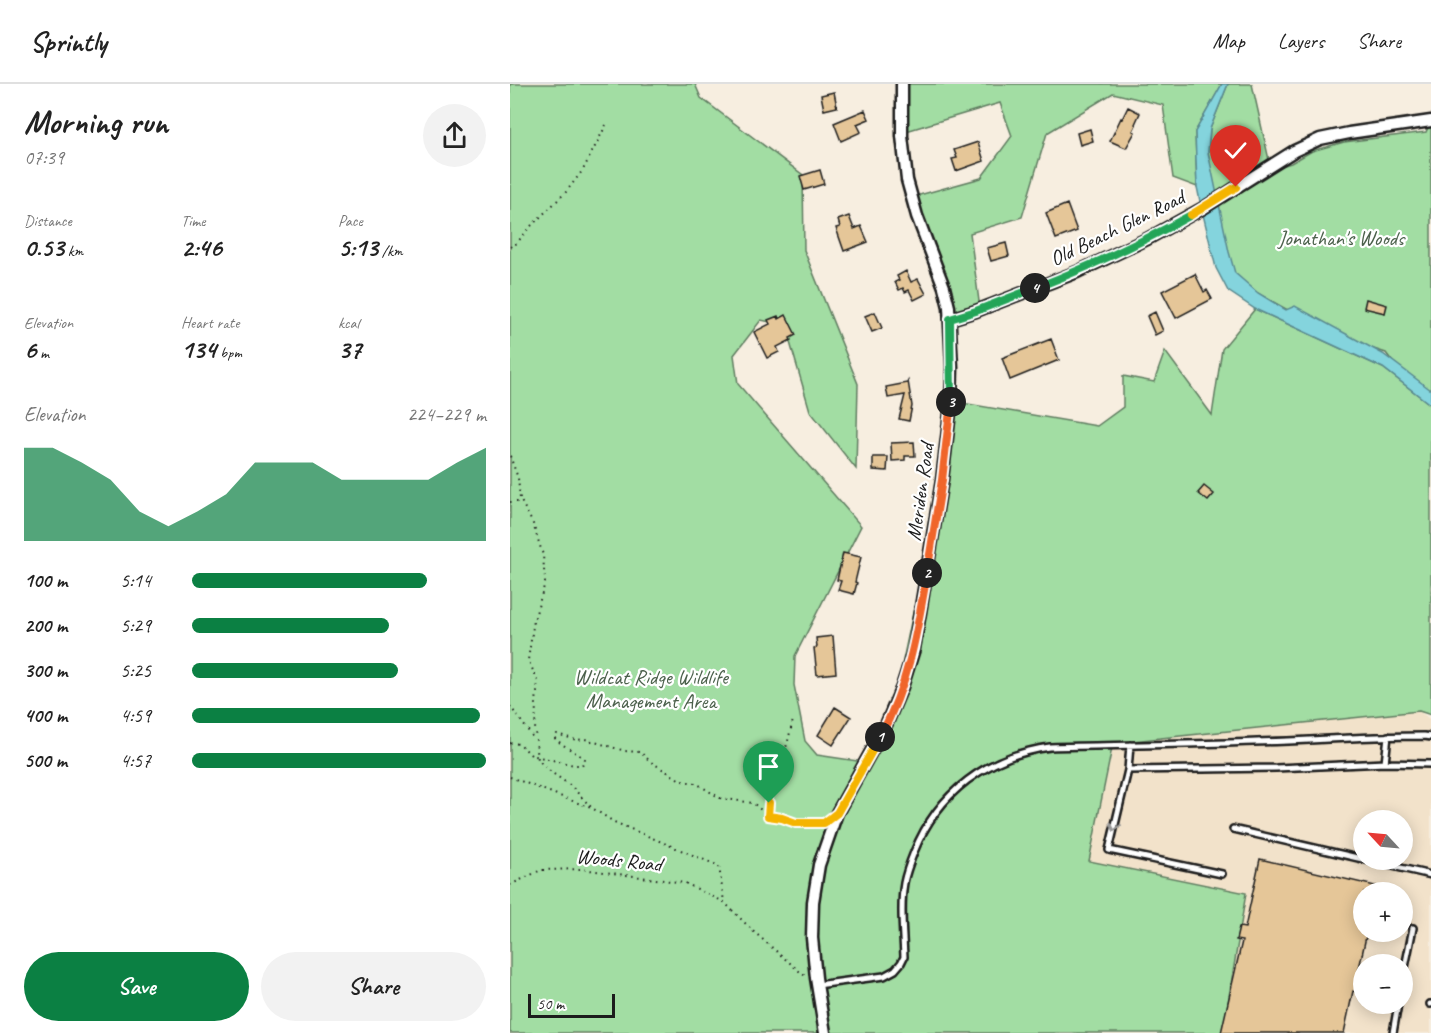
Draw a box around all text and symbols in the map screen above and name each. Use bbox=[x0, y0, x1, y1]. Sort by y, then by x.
text: Sprintly bbox=[30, 24, 107, 59]
text: Map bbox=[1212, 28, 1245, 54]
text: Layers bbox=[1278, 28, 1324, 54]
text: Share bbox=[1357, 28, 1401, 54]
text: Morning run bbox=[24, 101, 168, 143]
button: share bbox=[423, 104, 486, 167]
pin bbox=[1210, 125, 1261, 187]
icon: check bbox=[1219, 134, 1252, 167]
text: 07:39 bbox=[24, 145, 64, 170]
street label: Old Beach Glen Road bbox=[1046, 183, 1192, 272]
text: Distance bbox=[24, 211, 72, 231]
text: Time bbox=[181, 211, 205, 231]
text: Pace bbox=[338, 211, 363, 231]
park label: Jonathan's Woods bbox=[1277, 225, 1406, 251]
text: 0.53 bbox=[24, 231, 64, 264]
text: 2:46 bbox=[181, 231, 222, 264]
text: 5:13 bbox=[338, 231, 378, 264]
text: km bbox=[64, 241, 83, 261]
text: /km bbox=[378, 241, 403, 261]
pin: 4 bbox=[1020, 273, 1050, 303]
text: 4 bbox=[1031, 278, 1039, 298]
text: Elevation bbox=[24, 313, 73, 333]
text: Heart rate bbox=[181, 313, 239, 333]
text: kcal bbox=[338, 313, 359, 333]
text: 6 bbox=[24, 333, 36, 366]
text: 134 bbox=[181, 333, 216, 366]
text: 37 bbox=[338, 333, 361, 366]
text: m bbox=[36, 343, 49, 363]
text: bpm bbox=[216, 343, 242, 363]
pin: 3 bbox=[936, 387, 966, 417]
text: 3 bbox=[947, 392, 955, 412]
text: Elevation bbox=[24, 402, 86, 427]
text: 224–229 m bbox=[407, 402, 486, 427]
street label: Meriden Road bbox=[900, 438, 940, 542]
pin: 2 bbox=[912, 558, 942, 588]
text: 2 bbox=[923, 563, 931, 583]
text: 100 m bbox=[24, 568, 67, 593]
text: 5:14 bbox=[120, 568, 151, 593]
text: 200 m bbox=[24, 613, 67, 638]
text: 5:29 bbox=[120, 613, 151, 638]
text: 300 m bbox=[24, 658, 67, 683]
text: 5:25 bbox=[120, 658, 151, 683]
park label: Wildcat Ridge Wildlife Management Area bbox=[574, 664, 730, 714]
text: 400 m bbox=[24, 703, 67, 728]
text: 4:59 bbox=[120, 703, 151, 728]
pin: 1 bbox=[865, 722, 895, 752]
text: 1 bbox=[876, 727, 884, 747]
pin bbox=[743, 741, 794, 803]
text: 500 m bbox=[24, 748, 67, 773]
text: 4:57 bbox=[120, 748, 151, 773]
icon: arrive bbox=[752, 750, 785, 783]
north arrow bbox=[1353, 810, 1413, 870]
map controls bbox=[1353, 810, 1413, 1014]
one-way arrow bbox=[1109, 822, 1122, 832]
street label: Woods Road bbox=[575, 843, 666, 878]
button: + bbox=[1353, 882, 1413, 942]
button: Save bbox=[24, 952, 249, 1021]
button: Share bbox=[261, 952, 486, 1021]
button: − bbox=[1353, 954, 1413, 1014]
scale bar bbox=[528, 991, 615, 1018]
text: 50 m bbox=[537, 994, 564, 1014]

